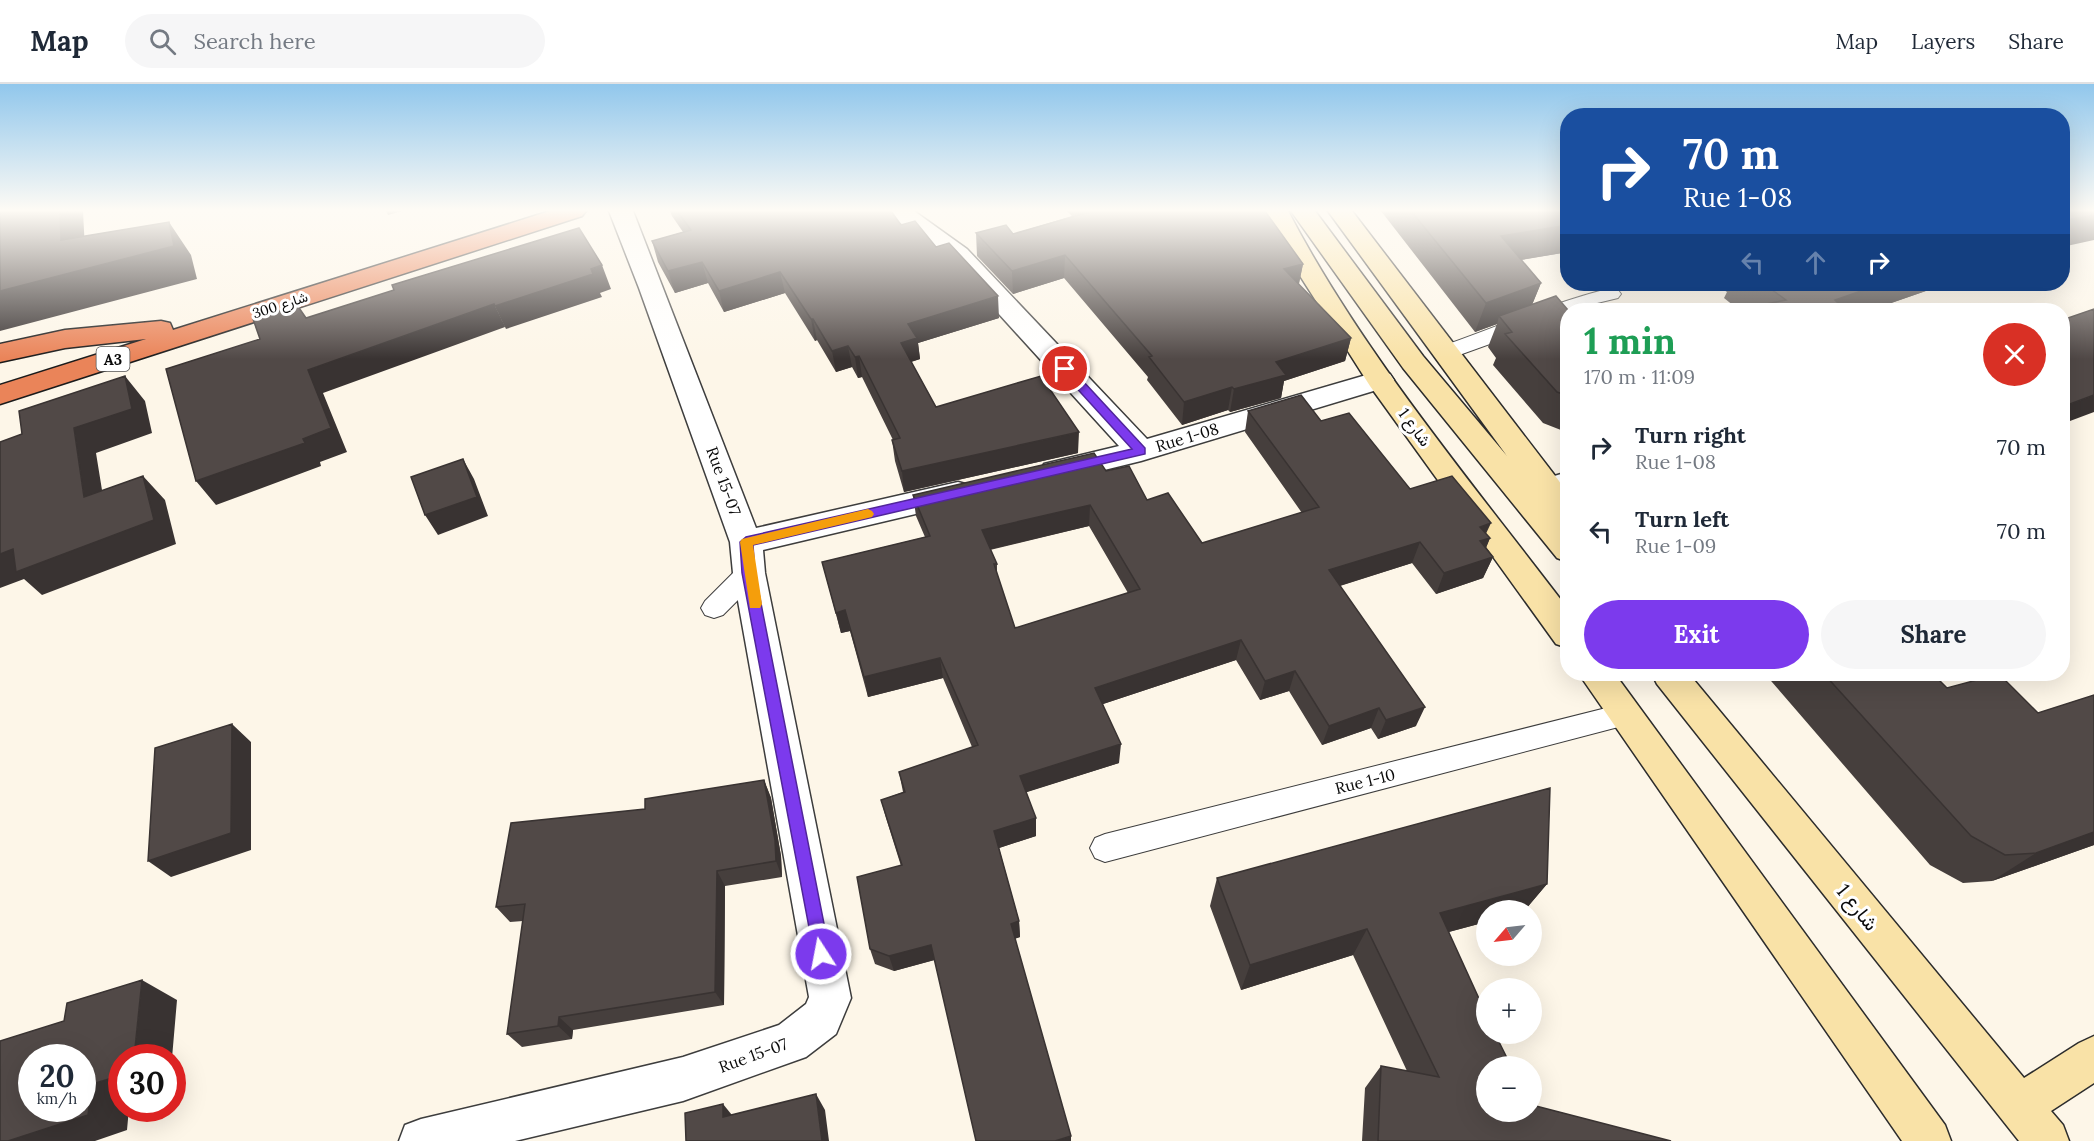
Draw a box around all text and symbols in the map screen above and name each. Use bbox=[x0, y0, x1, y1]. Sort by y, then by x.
search box bbox=[125, 14, 545, 68]
text: Map bbox=[30, 23, 89, 59]
icon: search bbox=[146, 25, 179, 58]
text: Search here bbox=[194, 27, 316, 55]
text: Map bbox=[1835, 28, 1878, 55]
text: Layers bbox=[1911, 28, 1975, 55]
text: Share bbox=[2008, 28, 2064, 55]
text: 70 m bbox=[1683, 127, 1779, 181]
icon: right bbox=[1584, 132, 1662, 210]
text: Rue 1-08 bbox=[1683, 180, 1792, 214]
icon: left bbox=[1736, 246, 1769, 279]
icon: ahead bbox=[1799, 246, 1832, 279]
icon: right bbox=[1862, 246, 1895, 279]
street label: شارع 300 bbox=[250, 288, 311, 324]
text: 1 min bbox=[1584, 318, 1676, 364]
button: close bbox=[1983, 323, 2046, 386]
pin bbox=[1039, 343, 1090, 394]
road number: A3 bbox=[96, 347, 130, 371]
icon: arrive bbox=[1048, 352, 1081, 385]
text: 170 m · 11:09 bbox=[1584, 364, 1695, 389]
street label: شارع 1 bbox=[1393, 404, 1435, 451]
street label: Rue 1-08 bbox=[1153, 418, 1221, 456]
text: Turn right bbox=[1635, 421, 1746, 449]
icon: right bbox=[1584, 431, 1617, 464]
text: 70 m bbox=[1997, 433, 2046, 461]
street label: Rue 15-07 bbox=[702, 444, 746, 519]
text: Rue 1-08 bbox=[1635, 449, 1716, 474]
text: Turn left bbox=[1635, 505, 1729, 533]
icon: left bbox=[1584, 515, 1617, 548]
text: 70 m bbox=[1997, 517, 2046, 545]
text: Rue 1-09 bbox=[1635, 533, 1716, 558]
button: Exit bbox=[1584, 600, 1809, 669]
button: Share bbox=[1821, 600, 2046, 669]
street label: Rue 1-10 bbox=[1333, 764, 1397, 798]
street label: شارع 1 bbox=[1830, 879, 1884, 937]
north arrow bbox=[1476, 900, 1542, 966]
map controls bbox=[1476, 900, 1542, 1122]
position arrow bbox=[789, 922, 853, 986]
button: + bbox=[1476, 978, 1542, 1044]
street label: Rue 15-07 bbox=[716, 1033, 791, 1077]
speed limit sign: 30 bbox=[108, 1044, 186, 1122]
button: − bbox=[1476, 1056, 1542, 1122]
text: 20 bbox=[39, 1057, 75, 1095]
text: km/h bbox=[37, 1089, 77, 1108]

